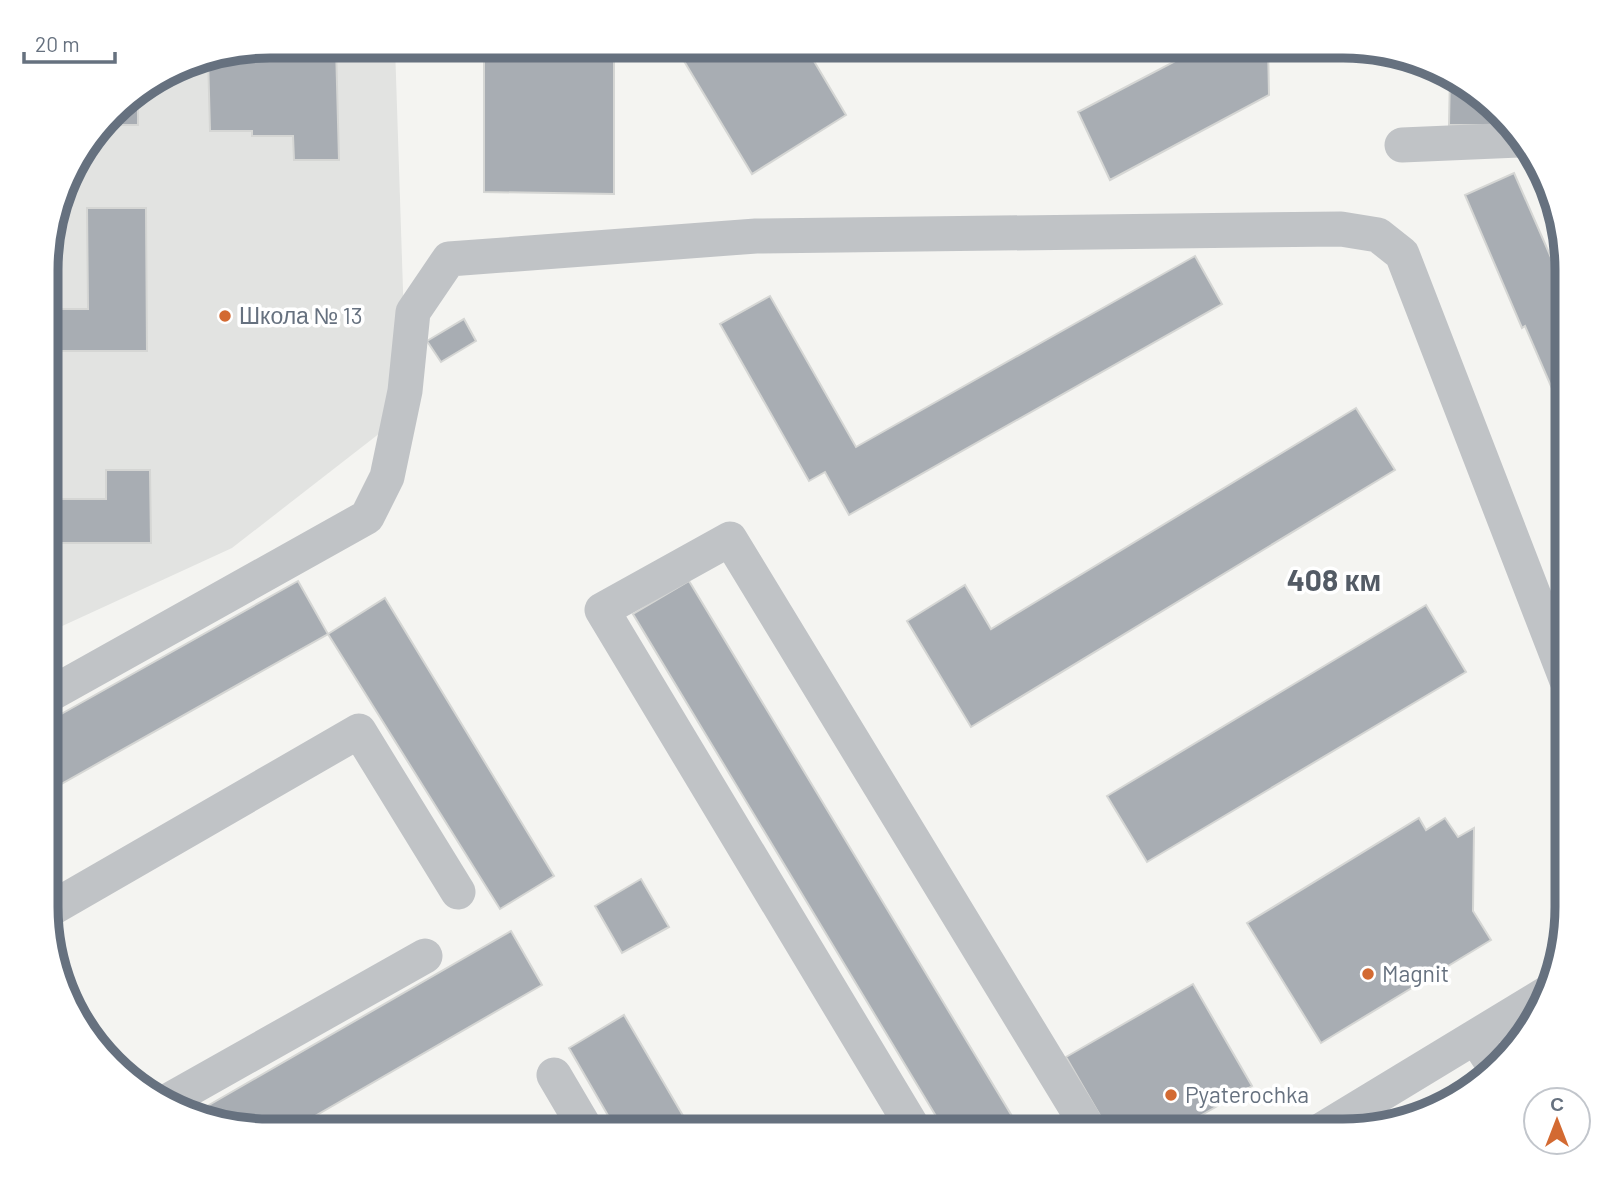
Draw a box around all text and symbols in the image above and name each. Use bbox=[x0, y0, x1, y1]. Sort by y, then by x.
scale bar bbox=[24, 21, 116, 65]
text: 20 m bbox=[35, 31, 80, 56]
place label: Школа № 13 bbox=[239, 301, 363, 329]
marker: Школа № 13 bbox=[217, 308, 233, 324]
district label: 408 км bbox=[1287, 561, 1381, 597]
place label: Magnit bbox=[1382, 959, 1449, 987]
marker: Magnit bbox=[1360, 966, 1376, 982]
place label: Pyaterochka bbox=[1185, 1080, 1309, 1108]
north arrow bbox=[1522, 1086, 1592, 1156]
marker: Pyaterochka bbox=[1163, 1087, 1179, 1103]
text: С bbox=[1550, 1092, 1564, 1115]

